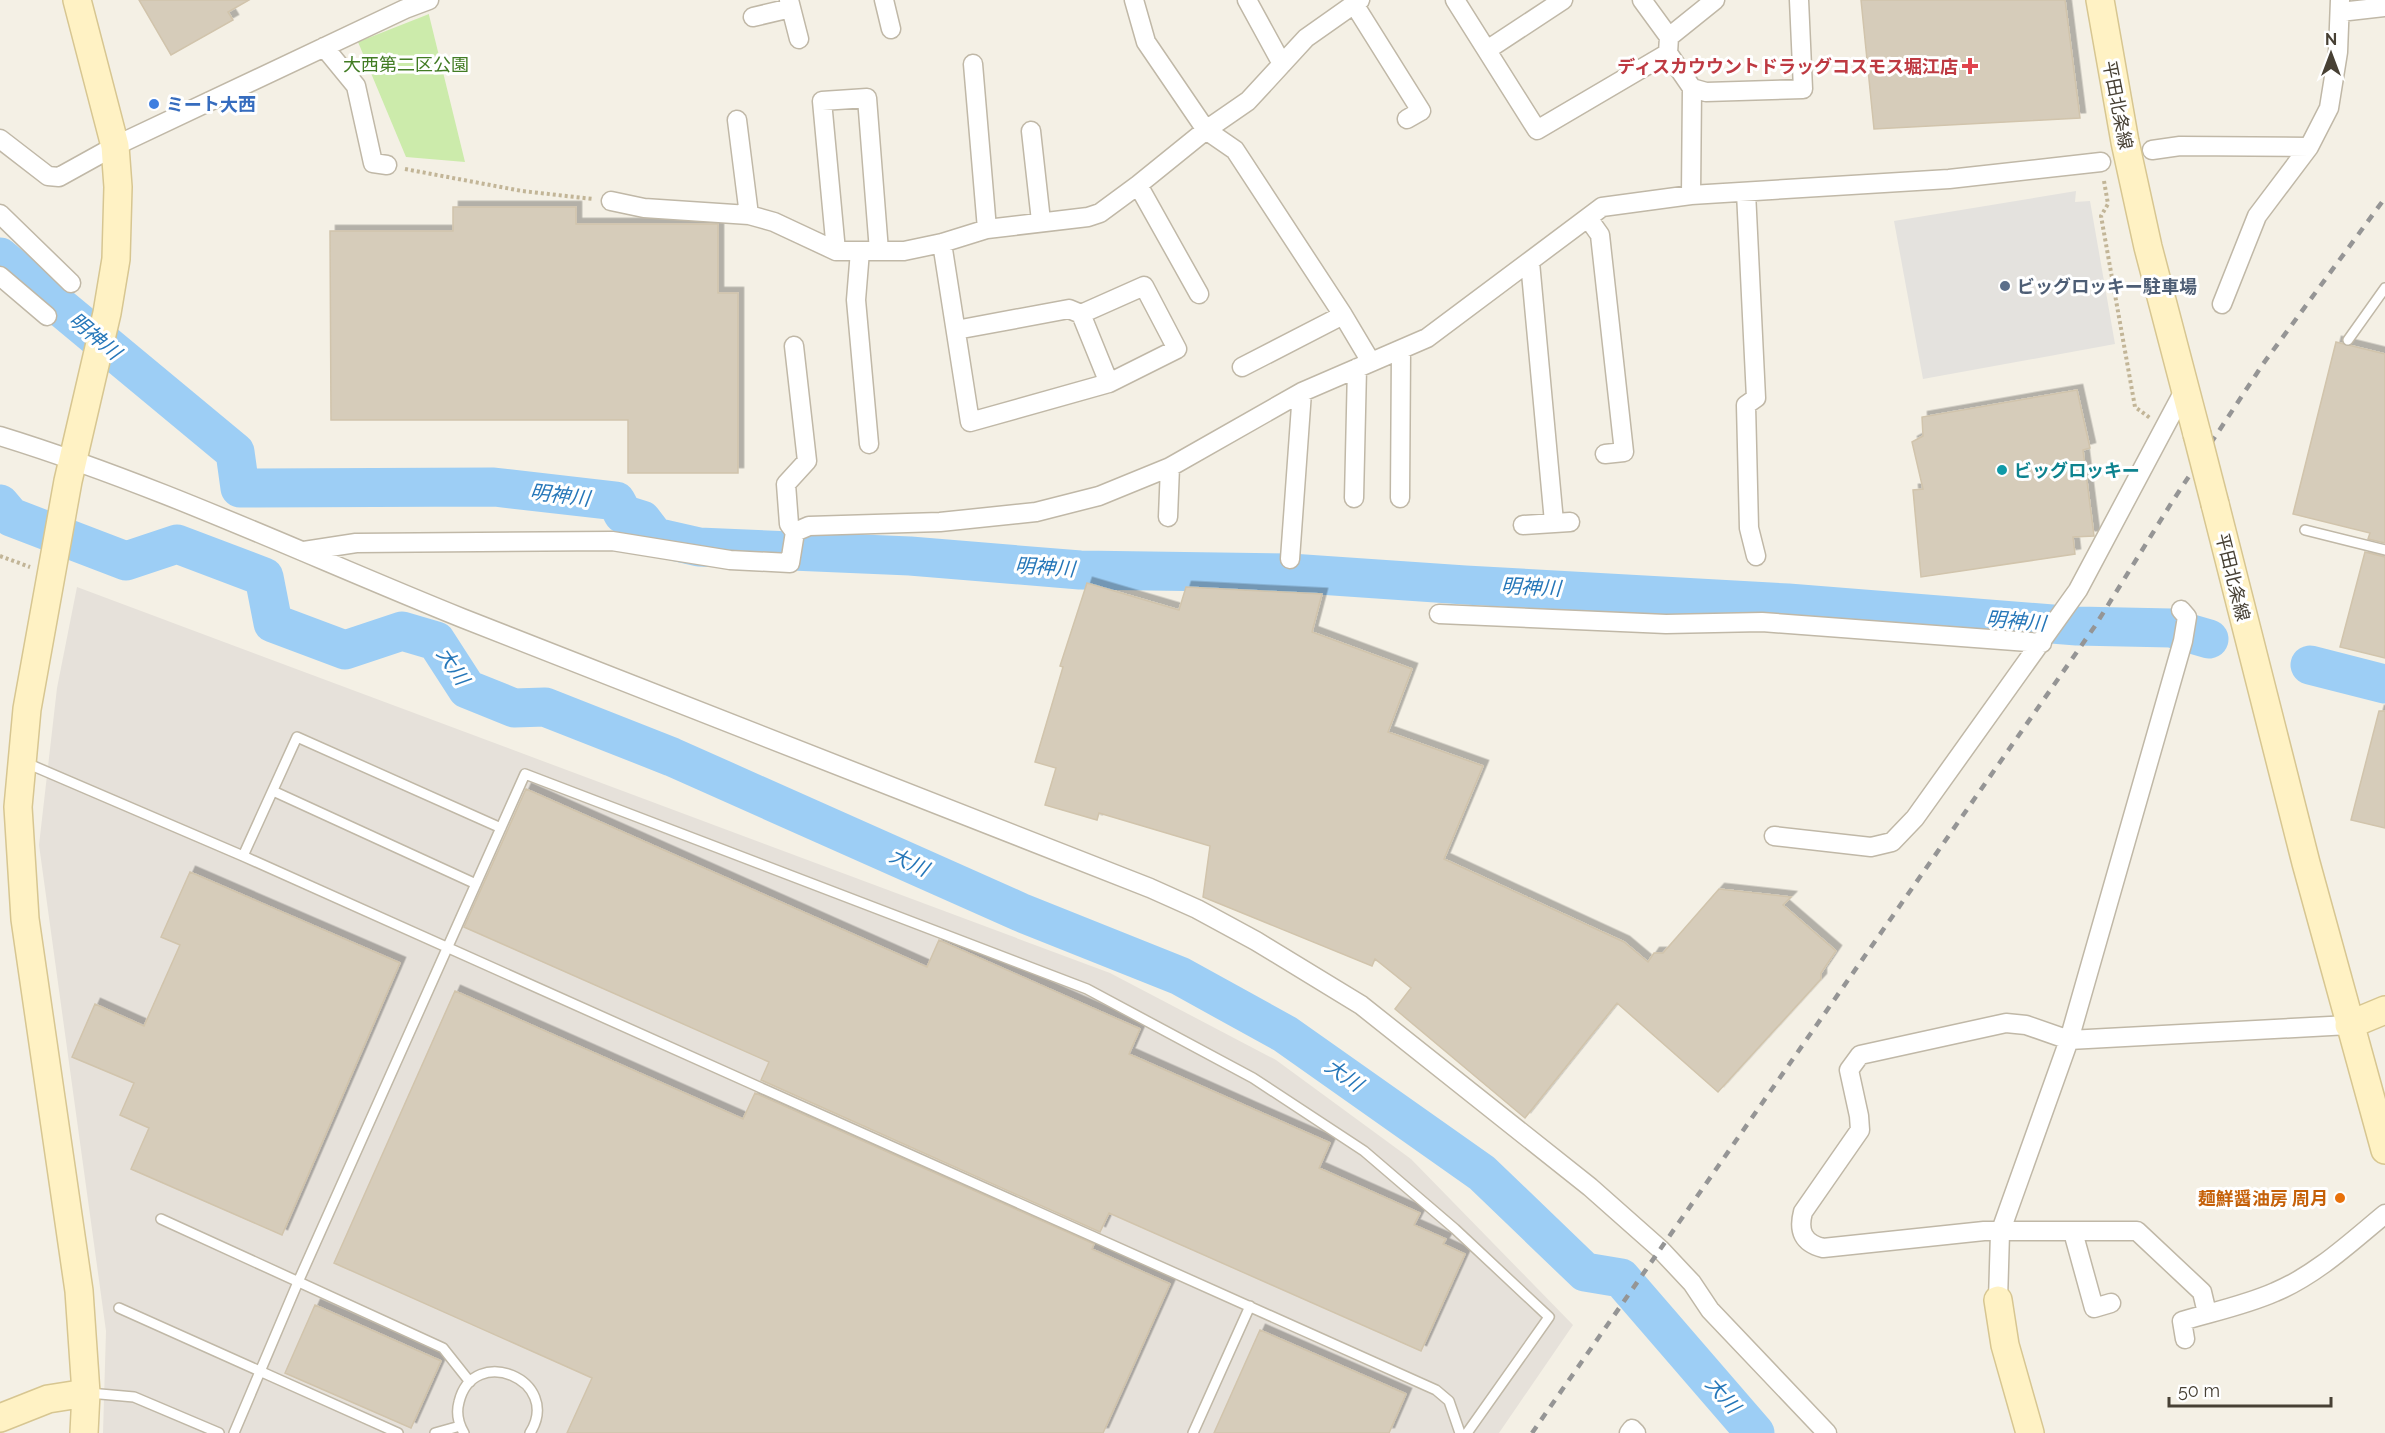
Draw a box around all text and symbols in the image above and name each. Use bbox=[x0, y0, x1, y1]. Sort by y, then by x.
north arrow bbox=[2301, 24, 2361, 84]
text: N bbox=[2325, 30, 2337, 49]
park label: 大西第二区公園 bbox=[343, 54, 469, 75]
place label: ディスカウウントドラッグコスモス堀江店 bbox=[1617, 56, 1958, 77]
marker: ディスカウウントドラッグコスモス堀江店 bbox=[1963, 59, 1977, 73]
street label: 平田北条線 bbox=[2099, 59, 2137, 151]
place label: ミート大西 bbox=[166, 94, 256, 115]
marker: ミート大西 bbox=[147, 97, 161, 111]
place label: ビッグロッキー駐車場 bbox=[2017, 276, 2197, 297]
marker: ビッグロッキー駐車場 bbox=[1998, 279, 2012, 293]
water label: 明神川 bbox=[64, 308, 127, 366]
place label: ビッグロッキー bbox=[2014, 460, 2140, 481]
marker: ビッグロッキー bbox=[1995, 463, 2009, 477]
water label: 明神川 bbox=[529, 479, 593, 511]
street label: 平田北条線 bbox=[2212, 531, 2254, 623]
water label: 明神川 bbox=[1014, 553, 1078, 581]
water label: 明神川 bbox=[1500, 573, 1564, 601]
water label: 明神川 bbox=[1985, 606, 2049, 636]
water label: 大川 bbox=[432, 643, 475, 691]
water label: 大川 bbox=[886, 843, 934, 882]
water label: 大川 bbox=[1321, 1054, 1369, 1097]
place label: 麺鮮醤油房 周月 bbox=[2198, 1188, 2328, 1209]
marker: 麺鮮醤油房 周月 bbox=[2333, 1191, 2347, 1205]
scale bar bbox=[2169, 1370, 2331, 1408]
water label: 大川 bbox=[1701, 1372, 1746, 1419]
text: 50 m bbox=[2178, 1380, 2220, 1401]

